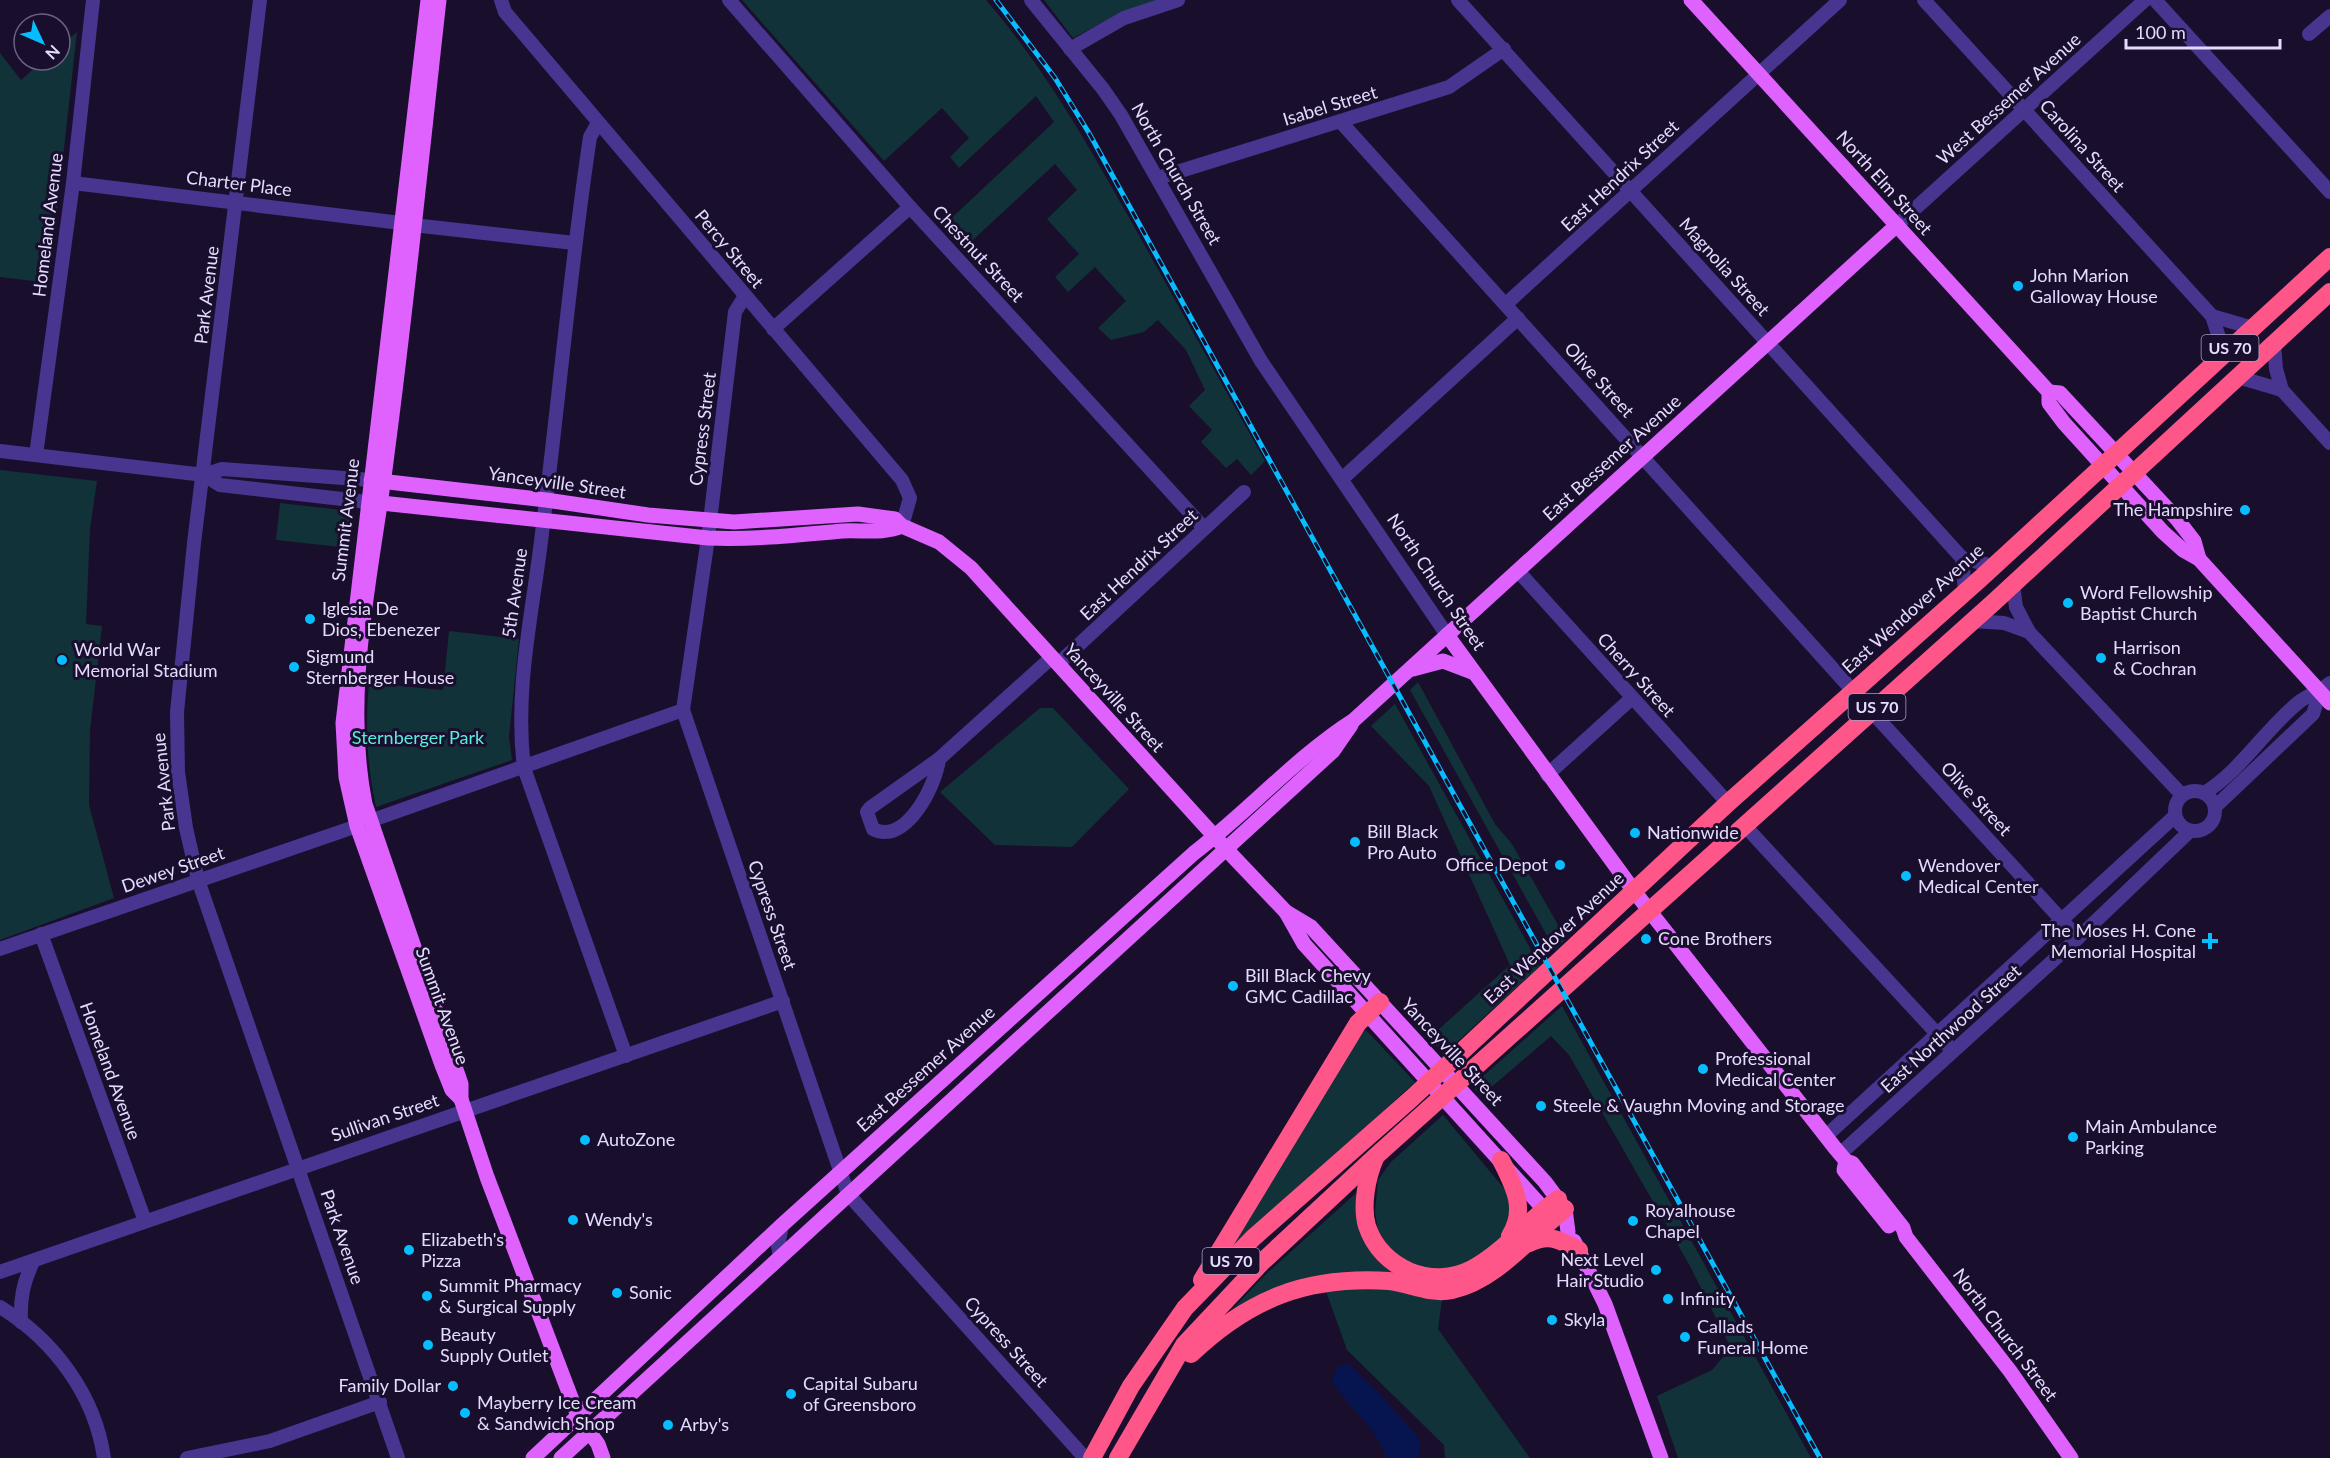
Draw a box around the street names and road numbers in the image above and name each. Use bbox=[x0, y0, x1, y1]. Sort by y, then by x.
street label: West Bessemer Avenue bbox=[1932, 28, 2085, 169]
street label: Isabel Street bbox=[1280, 80, 1380, 130]
street label: Carolina Street bbox=[2035, 95, 2130, 197]
street label: North Church Street bbox=[1127, 99, 1227, 249]
street label: East Hendrix Street bbox=[1556, 115, 1683, 235]
street label: North Elm Street bbox=[1832, 126, 1938, 239]
street label: Homeland Avenue bbox=[27, 152, 67, 298]
street label: Charter Place bbox=[185, 166, 293, 200]
street label: Chestnut Street bbox=[928, 200, 1030, 307]
street label: Percy Street bbox=[691, 205, 769, 292]
street label: Magnolia Street bbox=[1675, 213, 1775, 320]
street label: Park Avenue bbox=[189, 245, 223, 345]
road number: US 70 bbox=[2202, 335, 2258, 361]
street label: Olive Street bbox=[1560, 337, 1640, 422]
street label: Cypress Street bbox=[684, 370, 720, 487]
street label: East Bessemer Avenue bbox=[1538, 389, 1685, 525]
street label: Summit Avenue bbox=[327, 457, 363, 583]
street label: Yanceyville Street bbox=[487, 461, 628, 503]
street label: East Hendrix Street bbox=[1075, 504, 1202, 624]
street label: North Church Street bbox=[1383, 509, 1491, 654]
street label: East Wendover Avenue bbox=[1837, 539, 1988, 678]
street label: 5th Avenue bbox=[497, 546, 531, 639]
street label: Cherry Street bbox=[1593, 628, 1681, 721]
street label: Yanceyville Street bbox=[1060, 638, 1170, 757]
road number: US 70 bbox=[1848, 694, 1906, 720]
street label: Park Avenue bbox=[147, 732, 179, 832]
street label: Olive Street bbox=[1937, 757, 2017, 840]
street label: Dewey Street bbox=[118, 841, 227, 897]
street label: Cypress Street bbox=[744, 857, 802, 973]
street label: East Wendover Avenue bbox=[1479, 867, 1628, 1008]
street label: Summit Avenue bbox=[411, 944, 474, 1067]
street label: East Northwood Street bbox=[1876, 959, 2025, 1097]
street label: Yanceyville Street bbox=[1397, 993, 1508, 1110]
street label: Homeland Avenue bbox=[76, 999, 146, 1143]
street label: East Bessemer Avenue bbox=[852, 1000, 999, 1136]
street label: Sullivan Street bbox=[328, 1088, 442, 1146]
street label: Park Avenue bbox=[316, 1186, 369, 1287]
road number: US 70 bbox=[1202, 1248, 1260, 1274]
street label: North Church Street bbox=[1949, 1264, 2063, 1405]
street label: Cypress Street bbox=[960, 1291, 1054, 1392]

